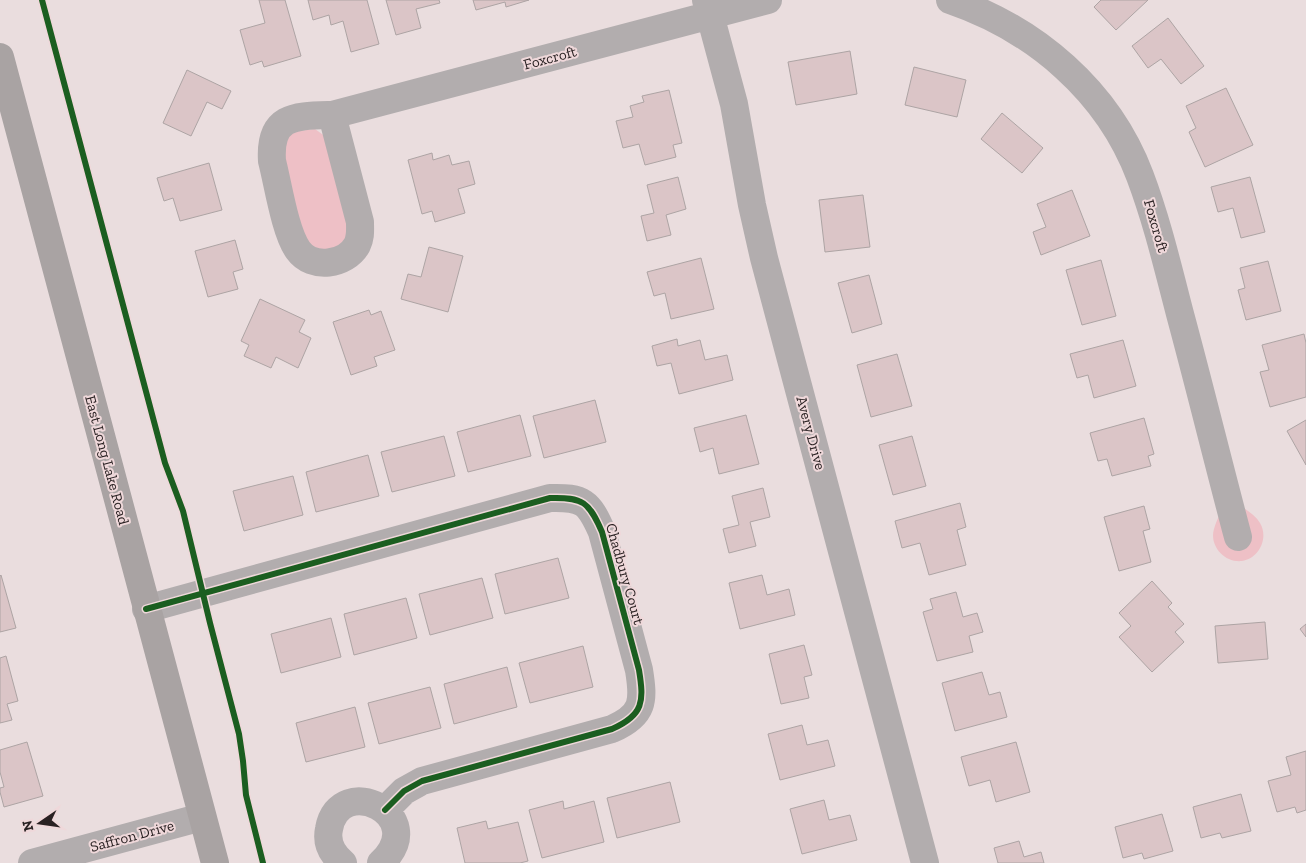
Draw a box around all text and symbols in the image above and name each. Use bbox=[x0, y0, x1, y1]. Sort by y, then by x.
street label: Foxcroft bbox=[521, 42, 579, 74]
street label: Foxcroft bbox=[1140, 197, 1172, 255]
street label: East Long Lake Road bbox=[81, 393, 133, 527]
street label: Avery Drive bbox=[792, 394, 830, 472]
street label: Chadbury Court bbox=[602, 521, 648, 627]
north arrow bbox=[15, 798, 65, 848]
street label: Saffron Drive bbox=[88, 816, 176, 856]
text: N bbox=[18, 818, 37, 833]

